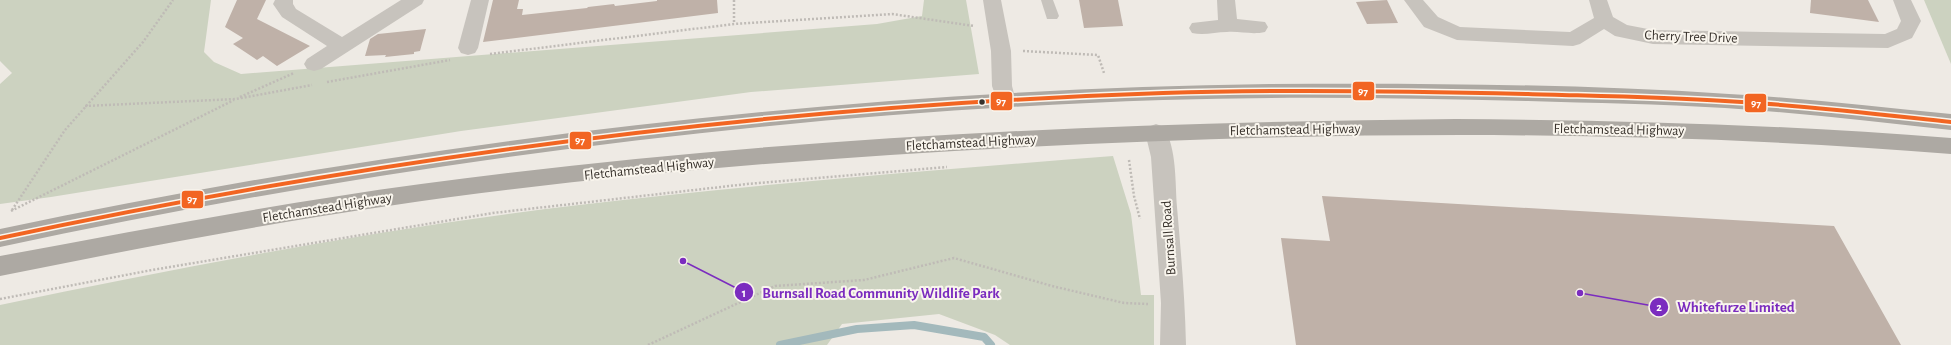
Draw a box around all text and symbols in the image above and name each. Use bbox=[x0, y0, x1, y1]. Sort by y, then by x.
street label: Cherry Tree Drive bbox=[1644, 28, 1738, 46]
line badge: 97 bbox=[1352, 81, 1375, 101]
text: 97 bbox=[1358, 86, 1368, 97]
line badge: 97 bbox=[990, 91, 1013, 111]
line badge: 97 bbox=[1744, 93, 1767, 113]
text: 97 bbox=[996, 96, 1006, 107]
unlabelled marker bbox=[977, 97, 987, 107]
text: 97 bbox=[1751, 98, 1761, 109]
street label: Fletchamstead Highway bbox=[1230, 122, 1360, 138]
street label: Fletchamstead Highway bbox=[1554, 122, 1684, 138]
line badge: 97 bbox=[569, 131, 592, 150]
street label: Fletchamstead Highway bbox=[905, 133, 1037, 153]
text: 97 bbox=[575, 135, 585, 146]
street label: Fletchamstead Highway bbox=[583, 155, 715, 183]
line badge: 97 bbox=[181, 190, 204, 209]
street label: Fletchamstead Highway bbox=[262, 191, 393, 225]
text: 97 bbox=[187, 194, 197, 205]
street label: Burnsall Road bbox=[1159, 200, 1179, 276]
callout: Burnsall Road Community Wildlife Park bbox=[734, 279, 1008, 306]
text: Burnsall Road Community Wildlife Park bbox=[762, 286, 1000, 301]
text: 1 bbox=[742, 287, 746, 299]
callout: Whitefurze Limited bbox=[1649, 293, 1803, 320]
text: Whitefurze Limited bbox=[1677, 300, 1795, 315]
text: 2 bbox=[1656, 301, 1662, 313]

